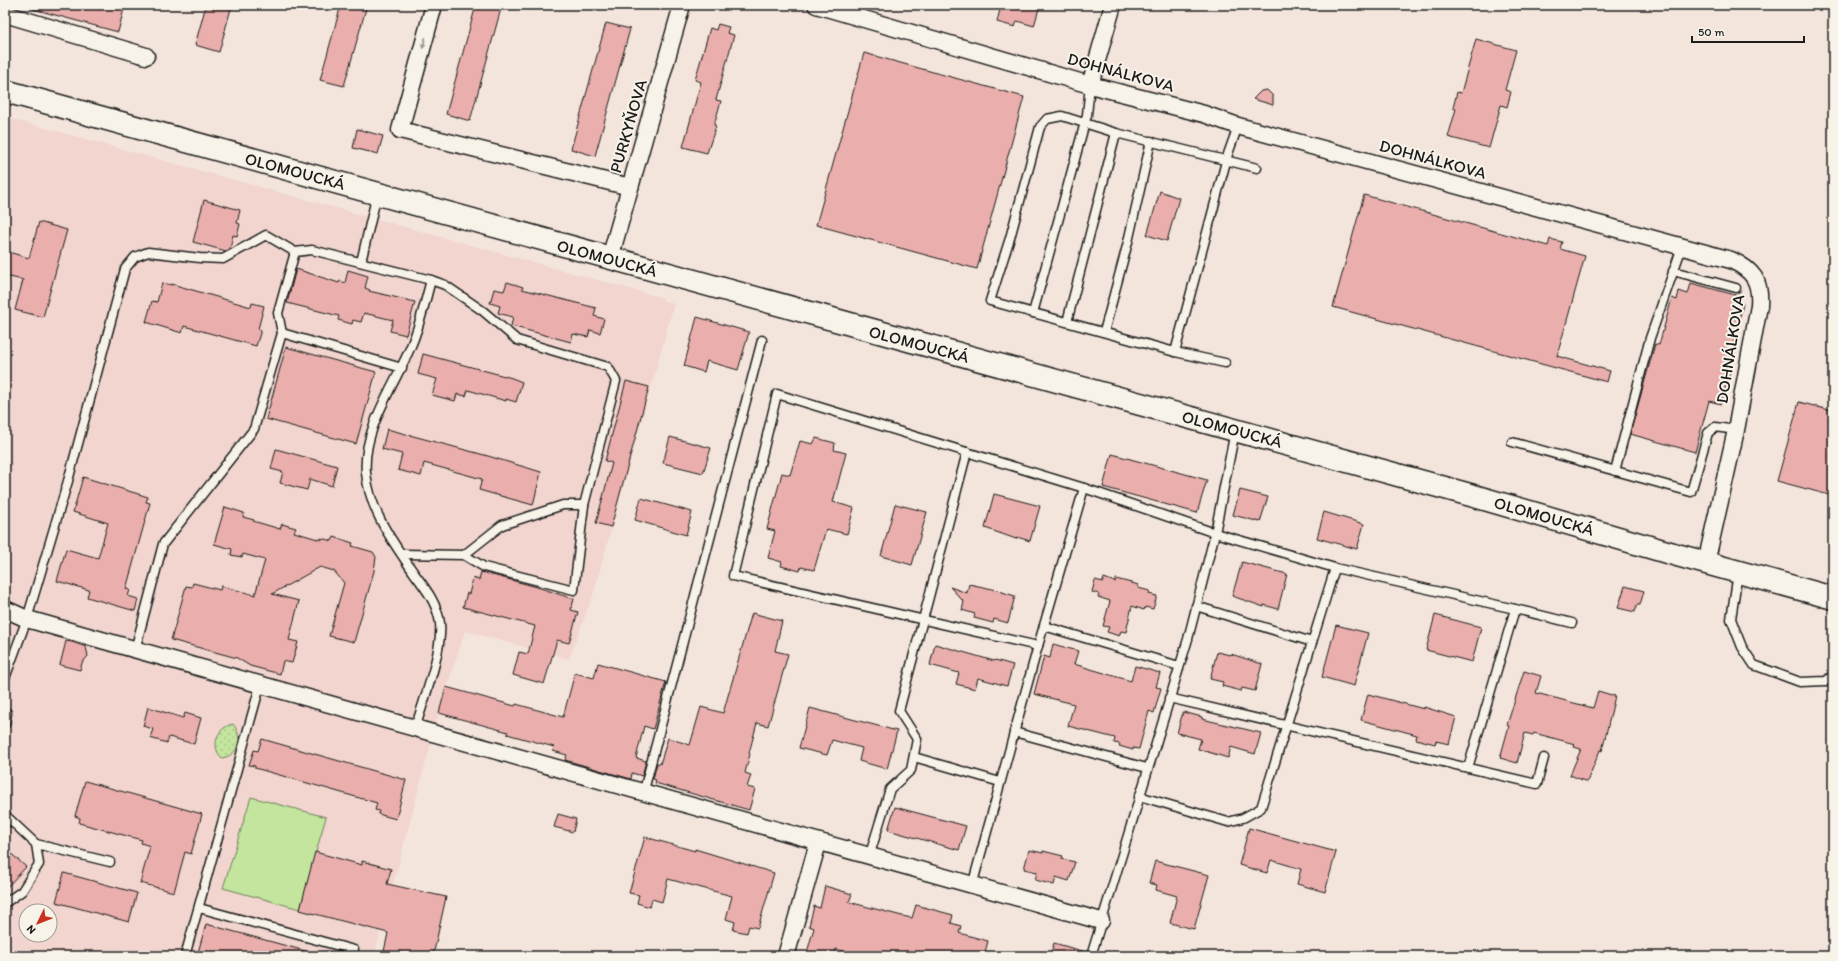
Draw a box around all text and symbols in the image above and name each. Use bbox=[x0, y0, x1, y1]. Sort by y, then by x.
scale bar bbox=[1692, 18, 1804, 44]
text: 50 m bbox=[1698, 25, 1724, 39]
one-way arrow bbox=[420, 36, 426, 49]
street label: DOHNÁLKOVA bbox=[1065, 48, 1177, 96]
street label: PURKYŇOVA bbox=[605, 77, 651, 175]
street label: DOHNÁLKOVA bbox=[1377, 135, 1489, 183]
street label: OLOMOUCKÁ bbox=[243, 148, 348, 194]
street label: OLOMOUCKÁ bbox=[555, 235, 660, 281]
street label: DOHNÁLKOVA bbox=[1712, 293, 1749, 405]
street label: OLOMOUCKÁ bbox=[867, 321, 972, 367]
street label: OLOMOUCKÁ bbox=[1180, 406, 1285, 452]
street label: OLOMOUCKÁ bbox=[1492, 492, 1596, 540]
north arrow bbox=[18, 903, 58, 943]
text: N bbox=[24, 922, 38, 937]

